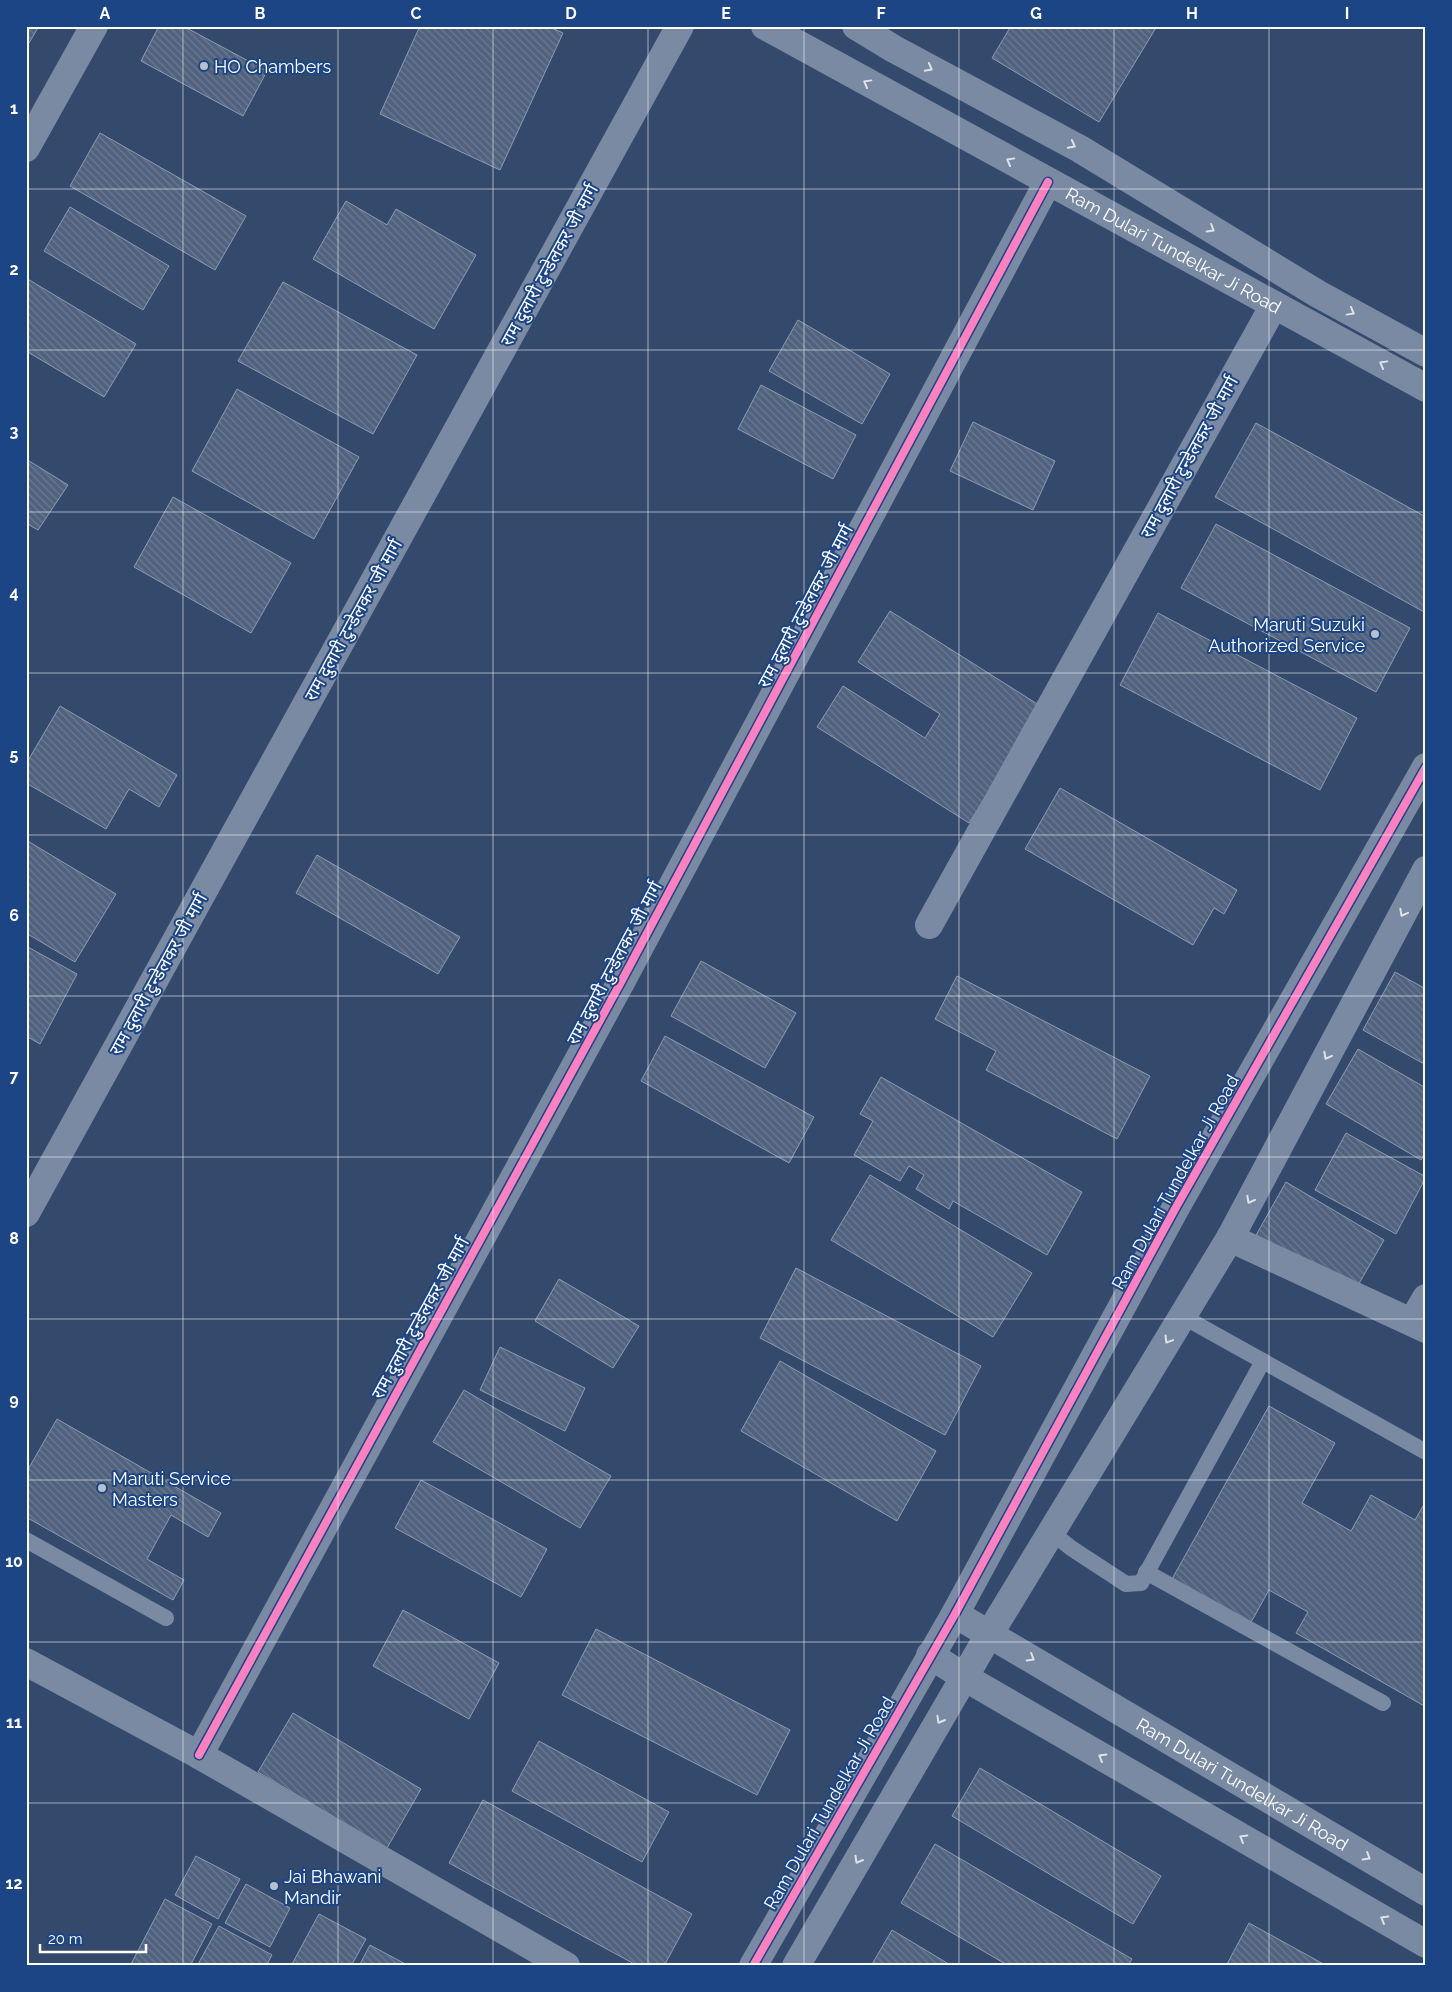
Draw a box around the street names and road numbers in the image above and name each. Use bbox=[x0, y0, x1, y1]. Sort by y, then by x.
street label: राम दुलारी टुन्डेलकर जी मार्ग bbox=[496, 180, 604, 351]
street label: Ram Dulari Tundelkar Ji Road bbox=[1062, 182, 1285, 317]
street label: राम दुलारी टुन्डेलकर जी मार्ग bbox=[1136, 372, 1244, 543]
street label: राम दुलारी टुन्डेलकर जी मार्ग bbox=[753, 520, 859, 692]
street label: राम दुलारी टुन्डेलकर जी मार्ग bbox=[300, 535, 408, 706]
street label: राम दुलारी टुन्डेलकर जी मार्ग bbox=[562, 877, 668, 1049]
street label: राम दुलारी टुन्डेलकर जी मार्ग bbox=[105, 889, 213, 1060]
street label: Ram Dulari Tundelkar Ji Road bbox=[1107, 1071, 1243, 1293]
street label: राम दुलारी टुन्डेलकर जी मार्ग bbox=[367, 1233, 475, 1404]
street label: Ram Dulari Tundelkar Ji Road bbox=[759, 1693, 899, 1913]
street label: Ram Dulari Tundelkar Ji Road bbox=[1133, 1713, 1352, 1854]

